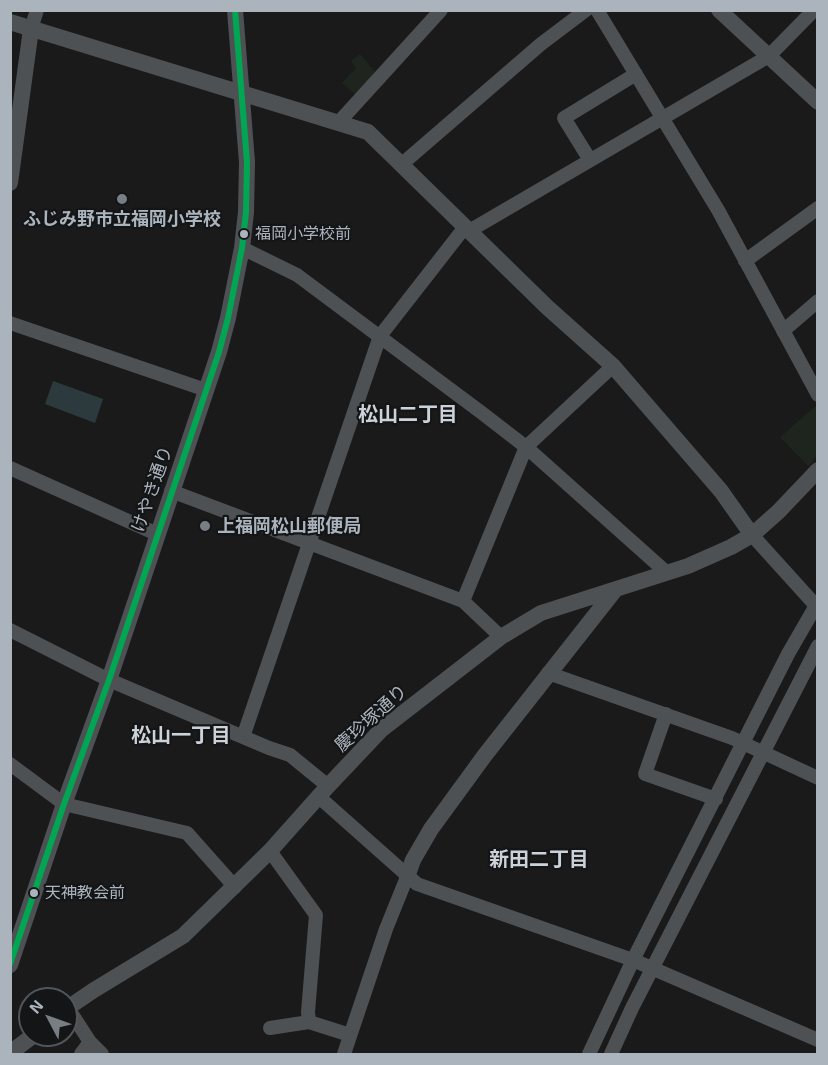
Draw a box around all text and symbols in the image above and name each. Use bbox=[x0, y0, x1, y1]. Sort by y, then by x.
marker: ふじみ野市立福岡小学校 bbox=[115, 192, 129, 206]
place label: ふじみ野市立福岡小学校 bbox=[23, 208, 221, 230]
place label: 福岡小学校前 bbox=[255, 224, 351, 244]
marker: 福岡小学校前 bbox=[238, 228, 250, 240]
district label: 松山二丁目 bbox=[358, 402, 458, 426]
street label: けやき通り bbox=[127, 443, 177, 535]
place label: 上福岡松山郵便局 bbox=[217, 515, 361, 537]
marker: 上福岡松山郵便局 bbox=[198, 519, 212, 533]
street label: 慶珍塚通り bbox=[330, 680, 412, 756]
district label: 松山一丁目 bbox=[131, 723, 231, 747]
district label: 新田二丁目 bbox=[489, 847, 589, 871]
place label: 天神教会前 bbox=[45, 883, 125, 903]
marker: 天神教会前 bbox=[28, 887, 40, 899]
north arrow bbox=[18, 987, 78, 1047]
text: N bbox=[25, 996, 47, 1017]

